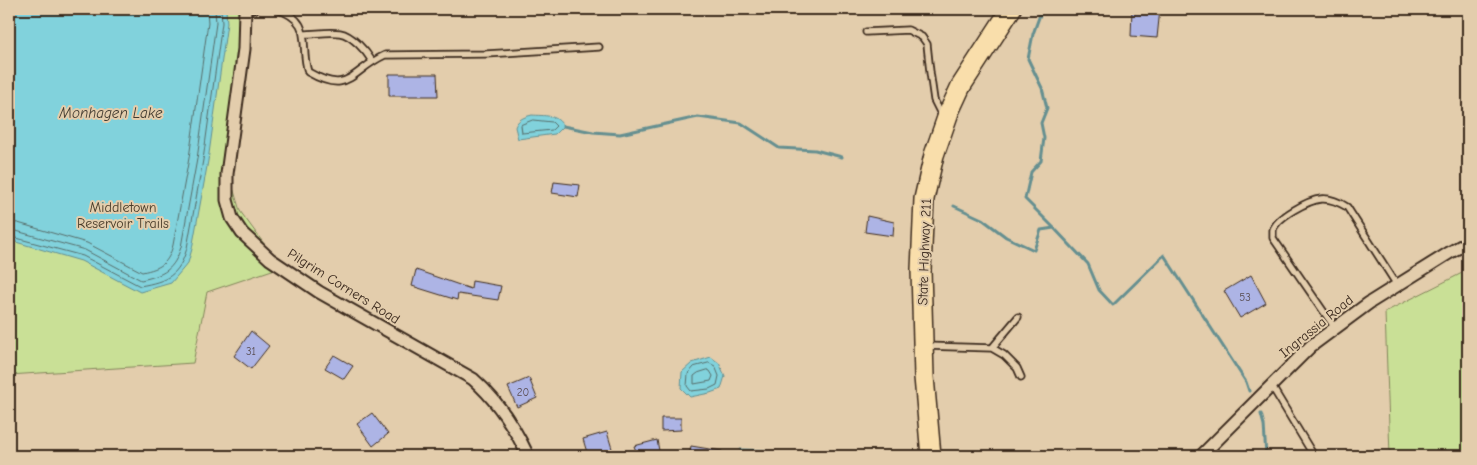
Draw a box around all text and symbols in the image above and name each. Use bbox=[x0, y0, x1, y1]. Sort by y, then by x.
water label: Monhagen Lake bbox=[58, 104, 163, 122]
street label: State Highway 211 bbox=[914, 198, 935, 306]
park label: Middletown Reservoir Trails bbox=[77, 199, 169, 232]
street label: Pilgrim Corners Road bbox=[284, 245, 403, 328]
house number: 53 bbox=[1239, 291, 1251, 304]
street label: Ingrassia Road bbox=[1276, 291, 1357, 361]
house number: 31 bbox=[246, 345, 256, 358]
house number: 20 bbox=[517, 386, 529, 399]

